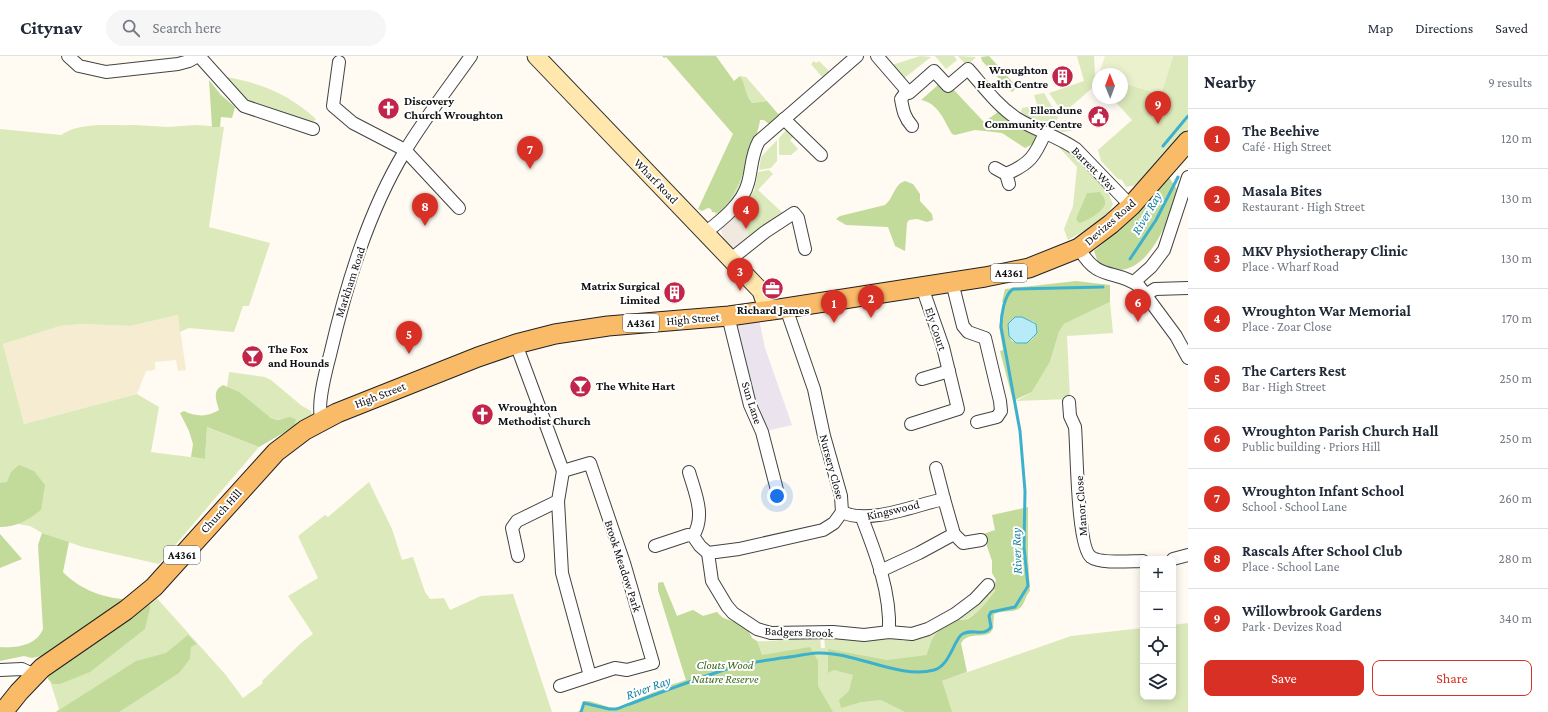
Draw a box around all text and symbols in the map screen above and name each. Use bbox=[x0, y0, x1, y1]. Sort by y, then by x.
search box bbox=[106, 10, 386, 46]
text: Citynav bbox=[20, 17, 82, 38]
icon: search bbox=[120, 17, 142, 39]
text: Search here bbox=[152, 20, 221, 36]
text: Map bbox=[1368, 20, 1393, 36]
text: Directions bbox=[1415, 20, 1473, 36]
text: Saved bbox=[1495, 20, 1528, 36]
place label: Wroughton Health Centre bbox=[977, 63, 1048, 91]
building icon: Wroughton Health Centre bbox=[1050, 64, 1076, 90]
north arrow bbox=[1092, 68, 1128, 104]
text: Nearby bbox=[1204, 73, 1256, 92]
text: 9 results bbox=[1488, 75, 1532, 90]
pin: 9 bbox=[1145, 91, 1171, 124]
place label: Discovery Church Wroughton bbox=[404, 94, 503, 122]
church icon: Discovery Church Wroughton bbox=[376, 95, 402, 121]
place label: Ellendune Community Centre bbox=[985, 103, 1082, 131]
public building icon: Ellendune Community Centre bbox=[1085, 104, 1111, 130]
text: The Beehive bbox=[1242, 123, 1319, 139]
text: 1 bbox=[1215, 131, 1219, 146]
text: 120 m bbox=[1501, 131, 1532, 146]
pin: 7 bbox=[517, 136, 543, 169]
text: Café · High Street bbox=[1242, 139, 1331, 154]
street label: Barrett Way bbox=[1069, 144, 1120, 195]
street label: Wharf Road bbox=[631, 155, 681, 207]
text: Masala Bites bbox=[1242, 183, 1322, 199]
water label: River Ray bbox=[1128, 189, 1165, 237]
text: 2 bbox=[1214, 191, 1220, 206]
text: 130 m bbox=[1501, 191, 1532, 206]
pin: 8 bbox=[412, 193, 438, 226]
street label: Devizes Road bbox=[1081, 195, 1139, 248]
pin: 4 bbox=[733, 196, 759, 229]
text: Restaurant · High Street bbox=[1242, 199, 1365, 214]
text: MKV Physiotherapy Clinic bbox=[1242, 243, 1408, 259]
street label: Markham Road bbox=[332, 244, 368, 319]
text: 3 bbox=[1214, 251, 1220, 266]
text: 130 m bbox=[1501, 251, 1532, 266]
pin: 3 bbox=[727, 258, 753, 291]
text: Place · Wharf Road bbox=[1242, 259, 1339, 274]
road number: A4361 bbox=[991, 264, 1027, 282]
office icon: Richard James bbox=[760, 276, 786, 302]
place label: Matrix Surgical Limited bbox=[581, 279, 660, 307]
building icon: Matrix Surgical Limited bbox=[662, 280, 688, 306]
pin: 2 bbox=[858, 285, 884, 318]
pin: 6 bbox=[1125, 289, 1151, 322]
pin: 1 bbox=[821, 290, 847, 323]
place label: Richard James bbox=[737, 303, 809, 317]
text: Wroughton War Memorial bbox=[1242, 303, 1411, 319]
street label: Ely Court bbox=[922, 305, 950, 354]
street label: High Street bbox=[666, 310, 721, 328]
text: 4 bbox=[1213, 311, 1221, 326]
text: 170 m bbox=[1502, 311, 1532, 326]
road number: A4361 bbox=[623, 314, 659, 332]
text: Place · Zoar Close bbox=[1242, 319, 1332, 334]
pin: 5 bbox=[396, 321, 422, 354]
place label: The Fox and Hounds bbox=[268, 342, 329, 370]
bar icon: The Fox and Hounds bbox=[239, 343, 265, 369]
text: The Carters Rest bbox=[1242, 363, 1346, 379]
text: 5 bbox=[1214, 371, 1220, 386]
text: 250 m bbox=[1499, 371, 1532, 386]
bar icon: The White Hart bbox=[568, 373, 594, 399]
street label: High Street bbox=[352, 378, 408, 411]
place label: The White Hart bbox=[596, 379, 676, 393]
text: Bar · High Street bbox=[1242, 379, 1326, 394]
street label: Sun Lane bbox=[739, 380, 765, 426]
place label: Wroughton Methodist Church bbox=[497, 400, 591, 428]
church icon: Wroughton Methodist Church bbox=[470, 401, 496, 427]
text: Wroughton Parish Church Hall bbox=[1242, 423, 1438, 439]
text: 6 bbox=[1213, 431, 1221, 446]
text: 250 m bbox=[1499, 431, 1532, 446]
street label: Nursery Close bbox=[817, 433, 847, 501]
text: Public building · Priors Hill bbox=[1242, 439, 1380, 454]
street label: Manor Close bbox=[1072, 475, 1090, 537]
text: Wroughton Infant School bbox=[1242, 483, 1404, 499]
street label: Church Hill bbox=[197, 486, 245, 536]
your location bbox=[767, 486, 787, 506]
text: 7 bbox=[1214, 491, 1220, 506]
text: 260 m bbox=[1499, 491, 1532, 506]
street label: Kingswood bbox=[865, 497, 921, 523]
text: School · School Lane bbox=[1242, 499, 1347, 514]
street label: Brook Meadow Park bbox=[602, 518, 645, 614]
water label: River Ray bbox=[1008, 527, 1025, 574]
text: Rascals After School Club bbox=[1242, 543, 1402, 559]
road number: A4361 bbox=[164, 546, 200, 564]
text: 8 bbox=[1213, 551, 1221, 566]
text: 280 m bbox=[1499, 551, 1532, 566]
map controls bbox=[1140, 556, 1176, 700]
button: + bbox=[1140, 556, 1176, 592]
text: Place · School Lane bbox=[1242, 559, 1339, 574]
button: − bbox=[1140, 592, 1176, 628]
text: Willowbrook Gardens bbox=[1242, 603, 1382, 619]
text: 9 bbox=[1213, 611, 1221, 626]
text: 340 m bbox=[1499, 611, 1532, 626]
text: Park · Devizes Road bbox=[1242, 619, 1342, 634]
street label: Badgers Brook bbox=[764, 624, 834, 640]
button: locate bbox=[1140, 628, 1176, 664]
park label: Clouts Wood Nature Reserve bbox=[691, 658, 759, 686]
button: Save bbox=[1204, 660, 1364, 696]
button: Share bbox=[1372, 660, 1532, 696]
button: layers bbox=[1140, 664, 1176, 700]
water label: River Ray bbox=[624, 672, 673, 702]

